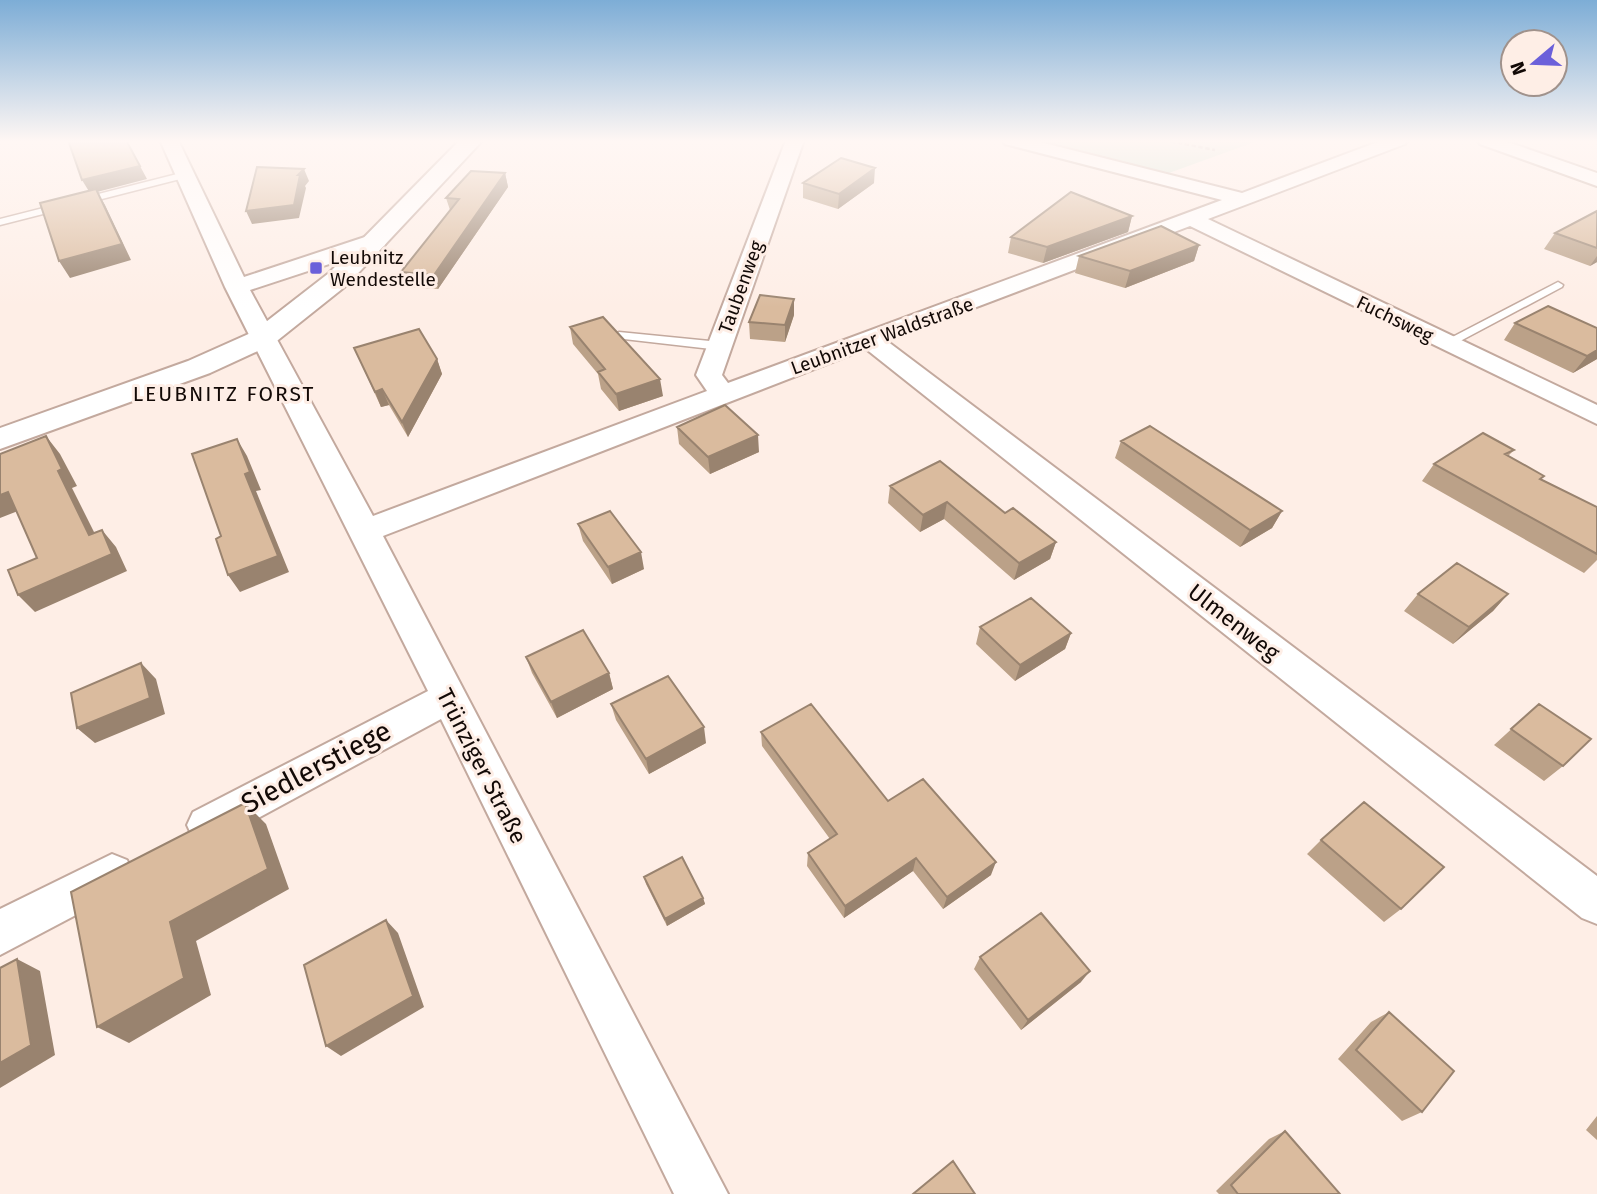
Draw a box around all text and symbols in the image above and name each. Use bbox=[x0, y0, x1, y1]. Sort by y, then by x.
north arrow bbox=[1499, 28, 1569, 98]
text: N bbox=[1505, 59, 1531, 78]
street label: Taubenweg bbox=[714, 237, 768, 336]
place label: Leubnitz Wendestelle bbox=[330, 246, 436, 291]
marker: Leubnitz Wendestelle bbox=[308, 260, 324, 276]
street label: Fuchsweg bbox=[1353, 291, 1437, 347]
street label: Leubnitzer Waldstraße bbox=[788, 292, 976, 380]
district label: LEUBNITZ FORST bbox=[133, 381, 315, 407]
street label: Ulmenweg bbox=[1183, 578, 1285, 667]
street label: Trünziger Straße bbox=[431, 684, 533, 848]
street label: Siedlerstiege bbox=[236, 714, 396, 820]

